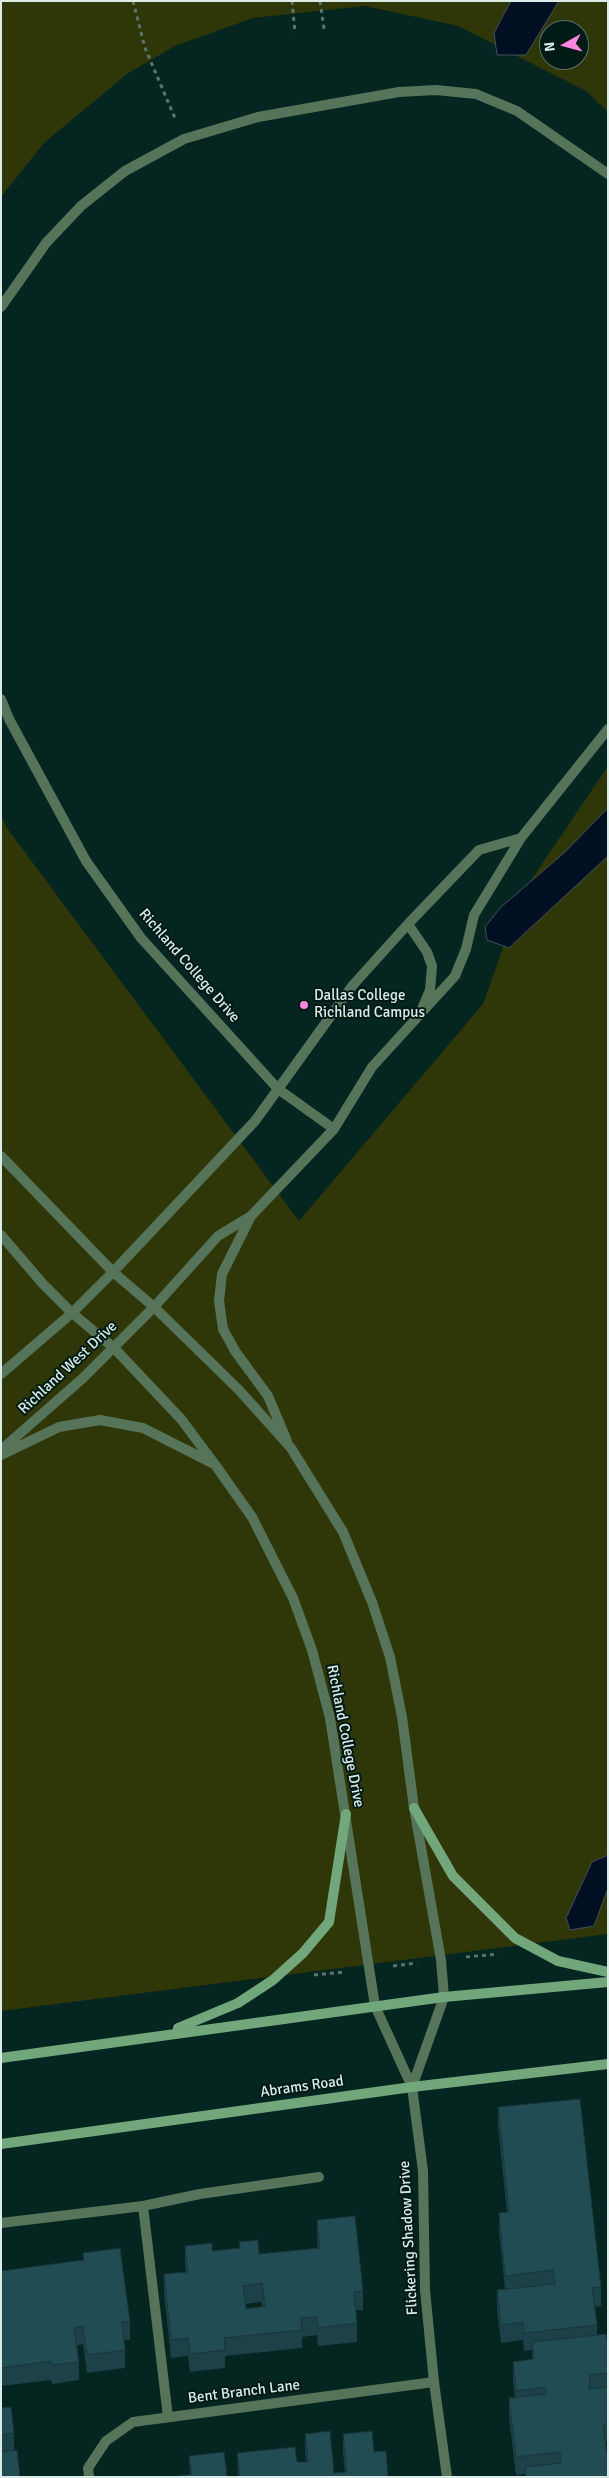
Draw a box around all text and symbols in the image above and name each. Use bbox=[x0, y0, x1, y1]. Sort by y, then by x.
north arrow bbox=[539, 20, 589, 70]
text: N bbox=[541, 41, 559, 53]
street label: Richland College Drive bbox=[135, 905, 243, 1027]
place label: Dallas College Richland Campus bbox=[314, 987, 425, 1022]
marker: Dallas College Richland Campus bbox=[298, 999, 310, 1011]
street label: Richland West Drive bbox=[15, 1318, 121, 1418]
street label: Richland College Drive bbox=[322, 1663, 368, 1809]
street label: Abrams Road bbox=[259, 2072, 345, 2102]
street label: Flickering Shadow Drive bbox=[396, 2160, 422, 2316]
street label: Bent Branch Lane bbox=[187, 2376, 301, 2408]

